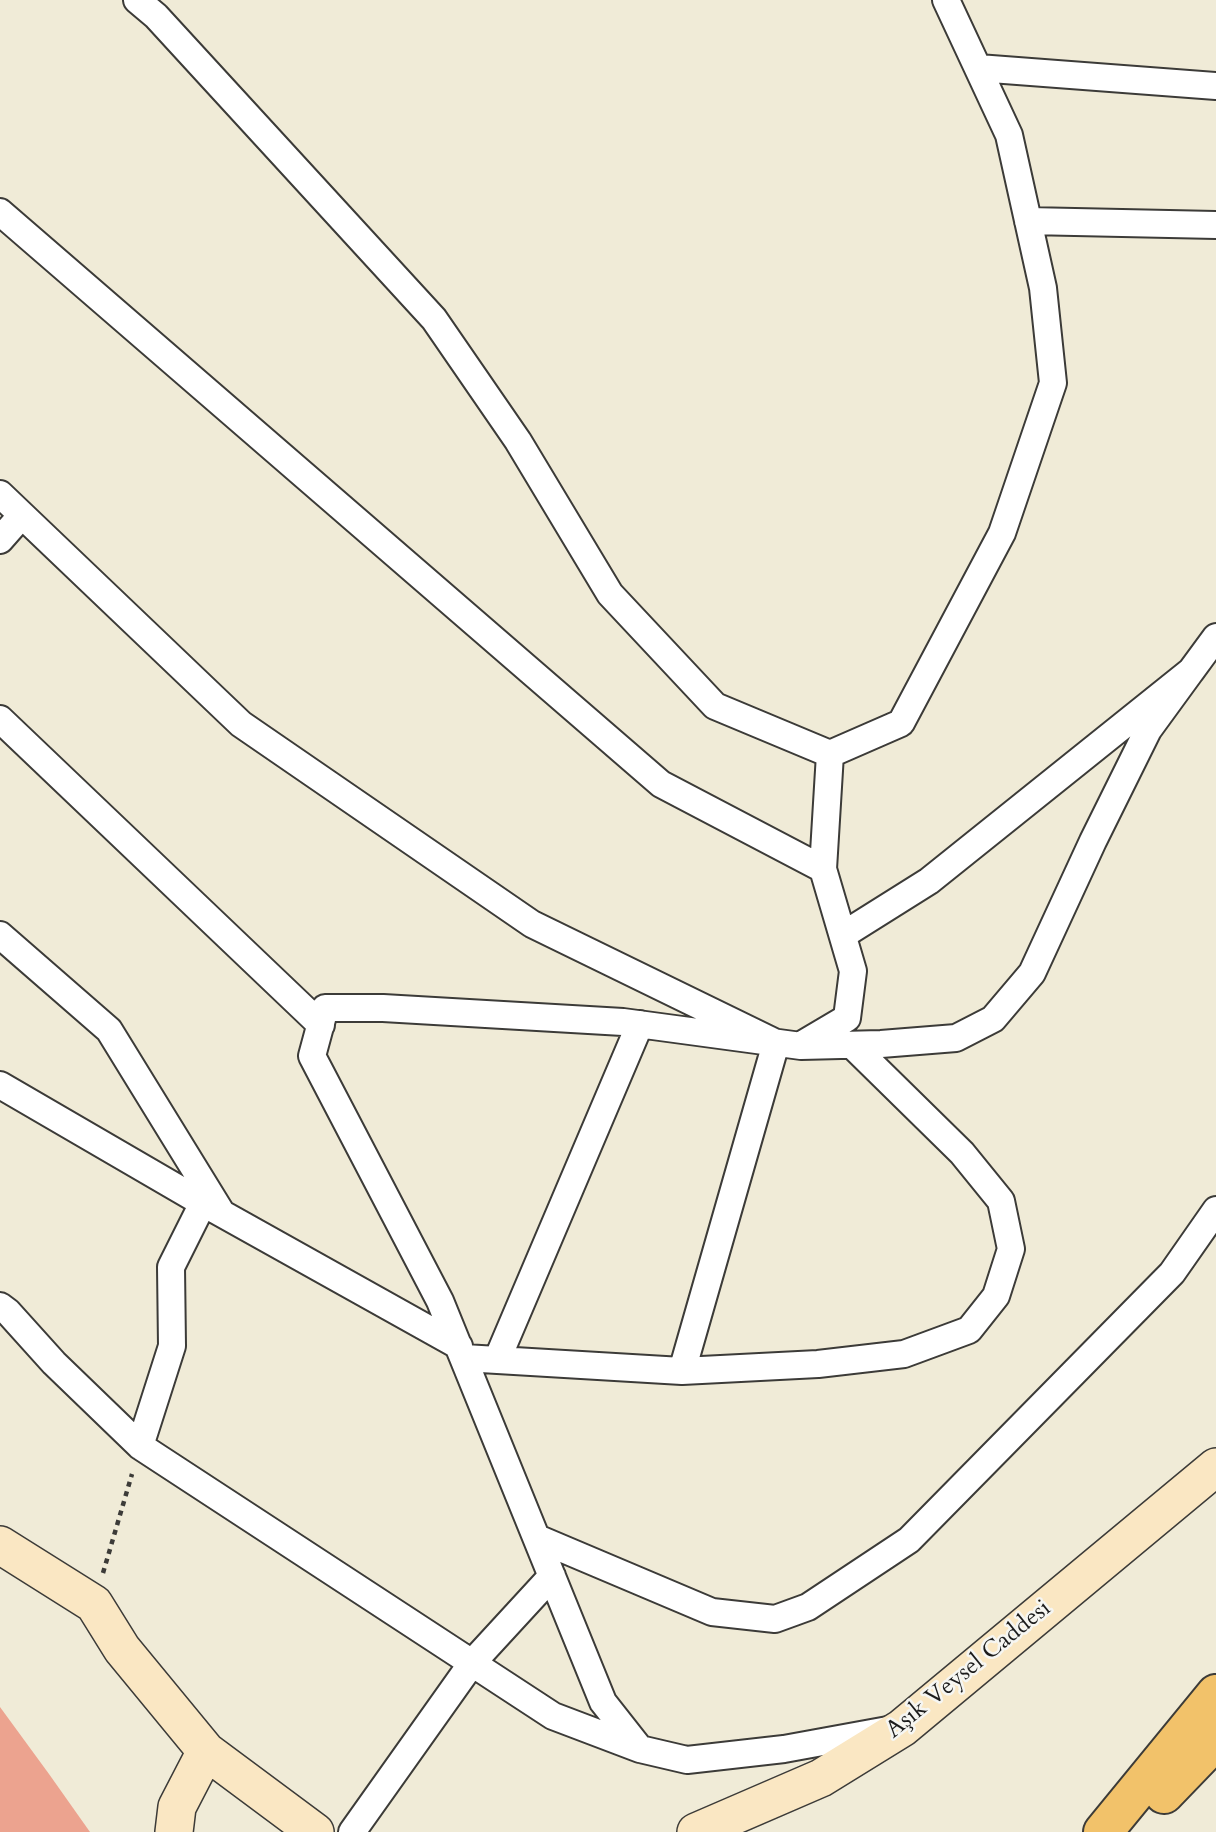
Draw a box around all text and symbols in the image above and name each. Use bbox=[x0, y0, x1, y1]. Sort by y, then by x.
street label: Aşık Veysel Caddesi bbox=[881, 1595, 1057, 1745]

